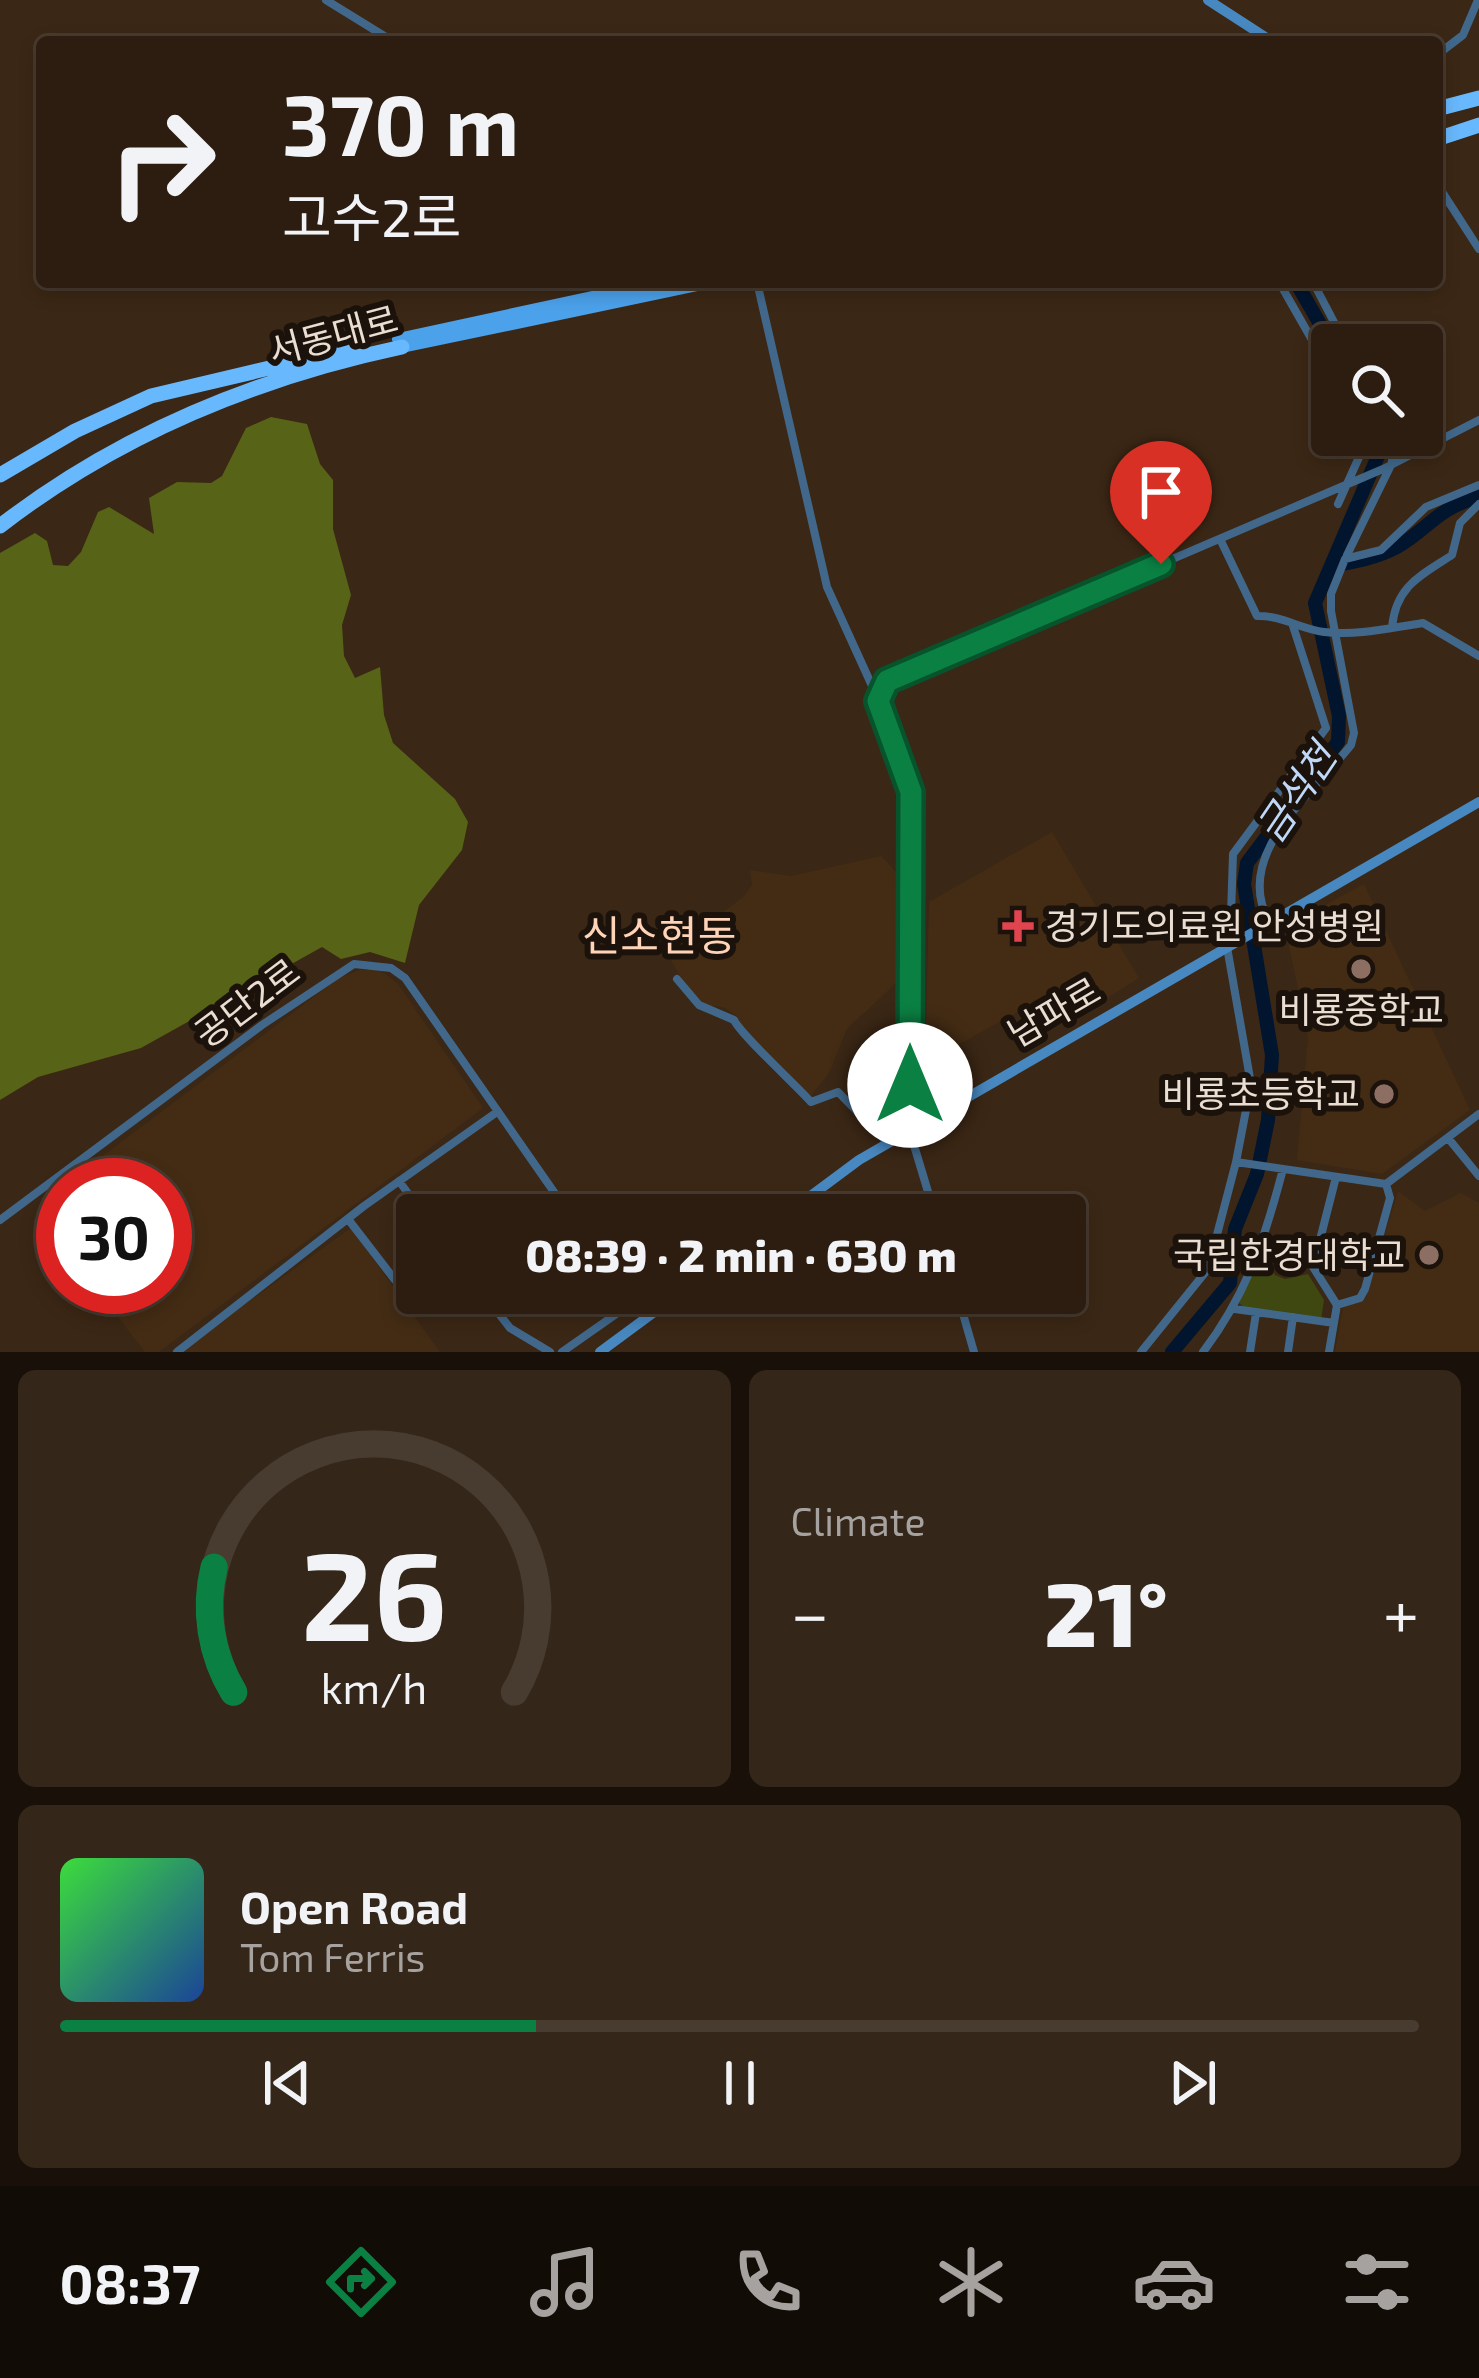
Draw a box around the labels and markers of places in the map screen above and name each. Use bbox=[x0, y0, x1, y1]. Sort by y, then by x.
pin bbox=[1110, 441, 1212, 564]
place label: 경기도의료원 안성병원 bbox=[1045, 903, 1384, 946]
marker: 경기도의료원 안성병원 bbox=[1002, 910, 1034, 942]
marker: 비룡중학교 bbox=[1348, 956, 1374, 982]
place label: 비룡중학교 bbox=[1278, 987, 1444, 1030]
place label: 비룡초등학교 bbox=[1161, 1071, 1360, 1114]
marker: 비룡초등학교 bbox=[1371, 1081, 1397, 1107]
place label: 국립한경대학교 bbox=[1173, 1232, 1405, 1275]
marker: 국립한경대학교 bbox=[1416, 1242, 1442, 1268]

